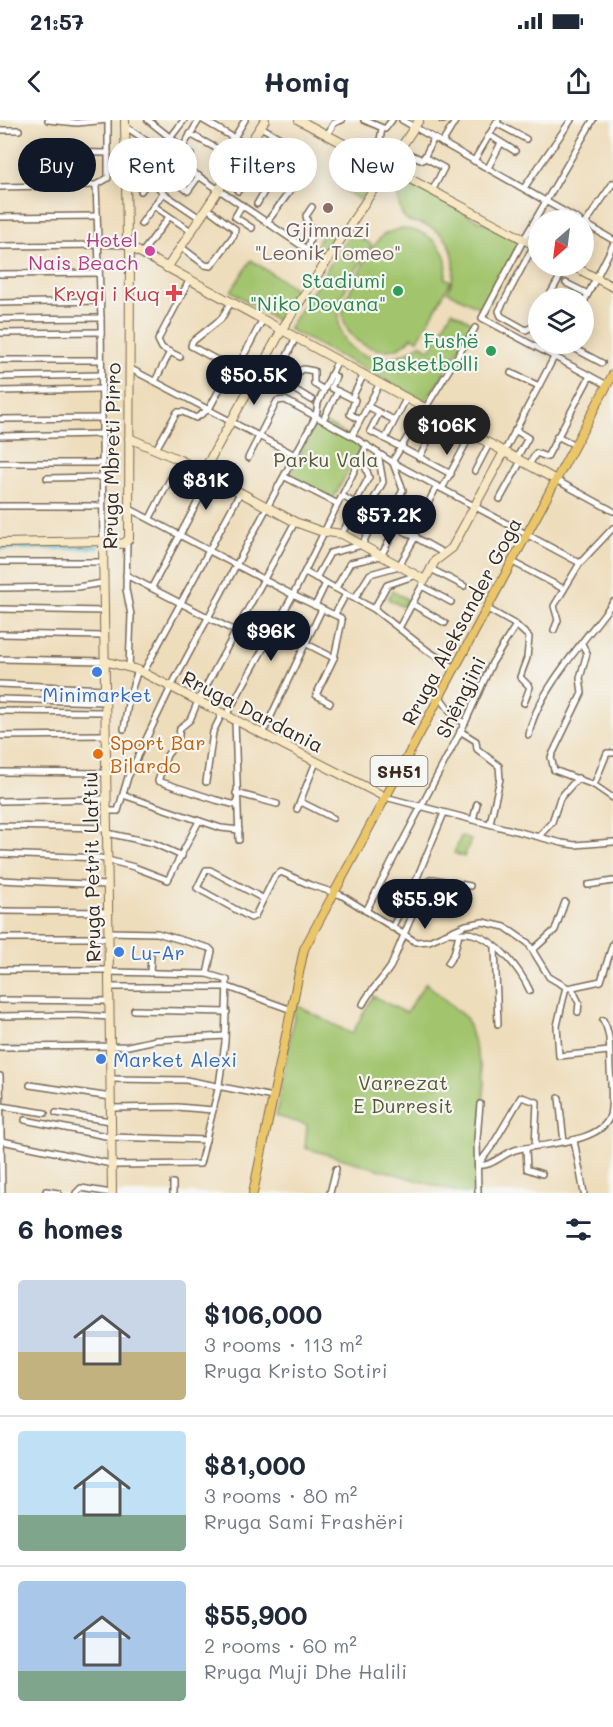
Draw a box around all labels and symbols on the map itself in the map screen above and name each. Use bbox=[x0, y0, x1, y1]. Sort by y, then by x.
marker: Gjimnazi "Leonik Tomeo" bbox=[321, 201, 335, 215]
north arrow bbox=[528, 210, 594, 276]
place label: Gjimnazi "Leonik Tomeo" bbox=[255, 216, 401, 265]
place label: Hotel Nais Beach bbox=[28, 226, 138, 275]
marker: Hotel Nais Beach bbox=[143, 244, 157, 258]
place label: Stadiumi "Niko Dovana" bbox=[250, 267, 386, 316]
place label: Kryqi i Kuq bbox=[54, 280, 160, 306]
marker: Kryqi i Kuq bbox=[165, 284, 183, 302]
marker: Stadiumi "Niko Dovana" bbox=[391, 284, 405, 298]
place label: Fushë Basketbolli bbox=[372, 327, 479, 376]
marker: Fushë Basketbolli bbox=[484, 344, 498, 358]
pin: $50.5K bbox=[205, 355, 303, 406]
street label: Rruga Mbreti Pirro bbox=[96, 362, 126, 550]
pin: $106K bbox=[405, 405, 489, 456]
park label: Parku Vala bbox=[273, 446, 379, 472]
pin: $81K bbox=[170, 460, 242, 511]
pin: $57.2K bbox=[340, 495, 438, 546]
street label: Rruga Aleksander Goga bbox=[395, 513, 527, 729]
pin: $96K bbox=[235, 611, 307, 662]
street label: Shëngjini bbox=[429, 652, 491, 742]
street label: Rruga Dardania bbox=[178, 664, 328, 758]
marker: Minimarket bbox=[90, 665, 104, 679]
place label: Minimarket bbox=[42, 681, 152, 707]
place label: Sport Bar Bilardo bbox=[110, 729, 206, 778]
marker: Sport Bar Bilardo bbox=[91, 747, 105, 761]
road number: SH51 bbox=[370, 756, 428, 786]
street label: Rruga Petrit Llaftiu bbox=[76, 771, 106, 963]
pin: $55.9K bbox=[376, 879, 474, 930]
place label: Lu-Ar bbox=[131, 939, 185, 965]
marker: Lu-Ar bbox=[112, 945, 126, 959]
place label: Market Alexi bbox=[113, 1046, 237, 1072]
marker: Market Alexi bbox=[94, 1052, 108, 1066]
park label: Varrezat E Durresit bbox=[353, 1069, 453, 1118]

